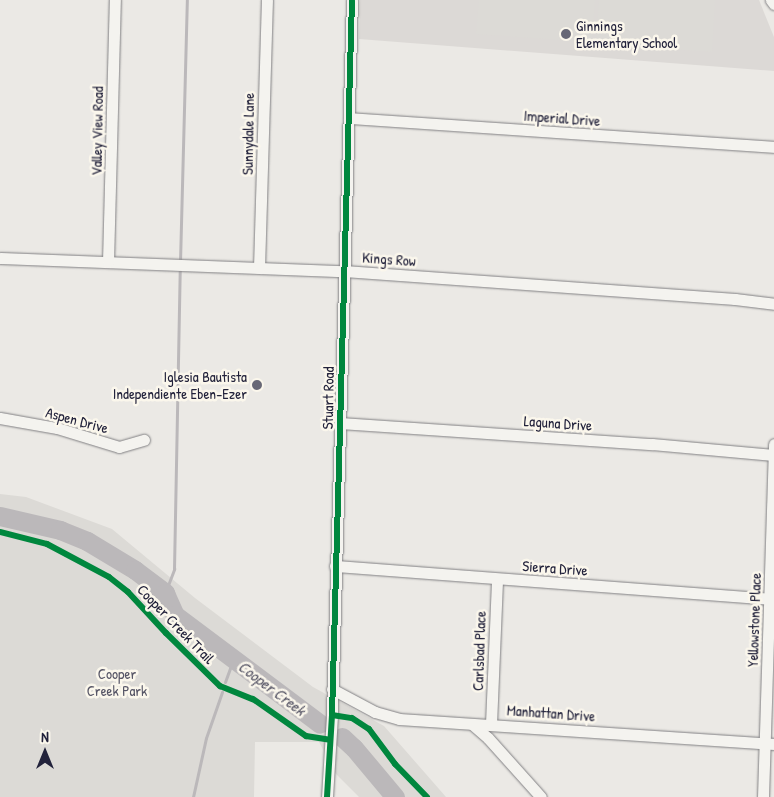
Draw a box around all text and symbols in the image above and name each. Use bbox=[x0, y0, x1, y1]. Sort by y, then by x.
place label: Ginnings Elementary School bbox=[576, 16, 677, 51]
marker: Ginnings Elementary School bbox=[560, 28, 572, 40]
street label: Valley View Road bbox=[87, 86, 107, 176]
street label: Sunnydale Lane bbox=[238, 93, 258, 175]
street label: Imperial Drive bbox=[523, 106, 601, 130]
street label: Kings Row bbox=[362, 248, 416, 270]
street label: Stuart Road bbox=[318, 366, 338, 430]
place label: Iglesia Bautista Independiente Eben-Ezer bbox=[113, 367, 247, 402]
marker: Iglesia Bautista Independiente Eben-Ezer bbox=[251, 379, 263, 391]
street label: Aspen Drive bbox=[44, 403, 110, 437]
street label: Laguna Drive bbox=[523, 412, 593, 434]
street label: Sierra Drive bbox=[522, 557, 588, 579]
street label: Yellowstone Place bbox=[743, 573, 765, 667]
street label: Cooper Creek Trail bbox=[134, 581, 218, 667]
street label: Carlsbad Place bbox=[469, 611, 489, 691]
water label: Cooper Creek bbox=[235, 657, 309, 719]
park label: Cooper Creek Park bbox=[87, 664, 147, 699]
street label: Manhattan Drive bbox=[506, 701, 596, 725]
north arrow bbox=[20, 727, 70, 777]
text: N bbox=[41, 727, 49, 746]

